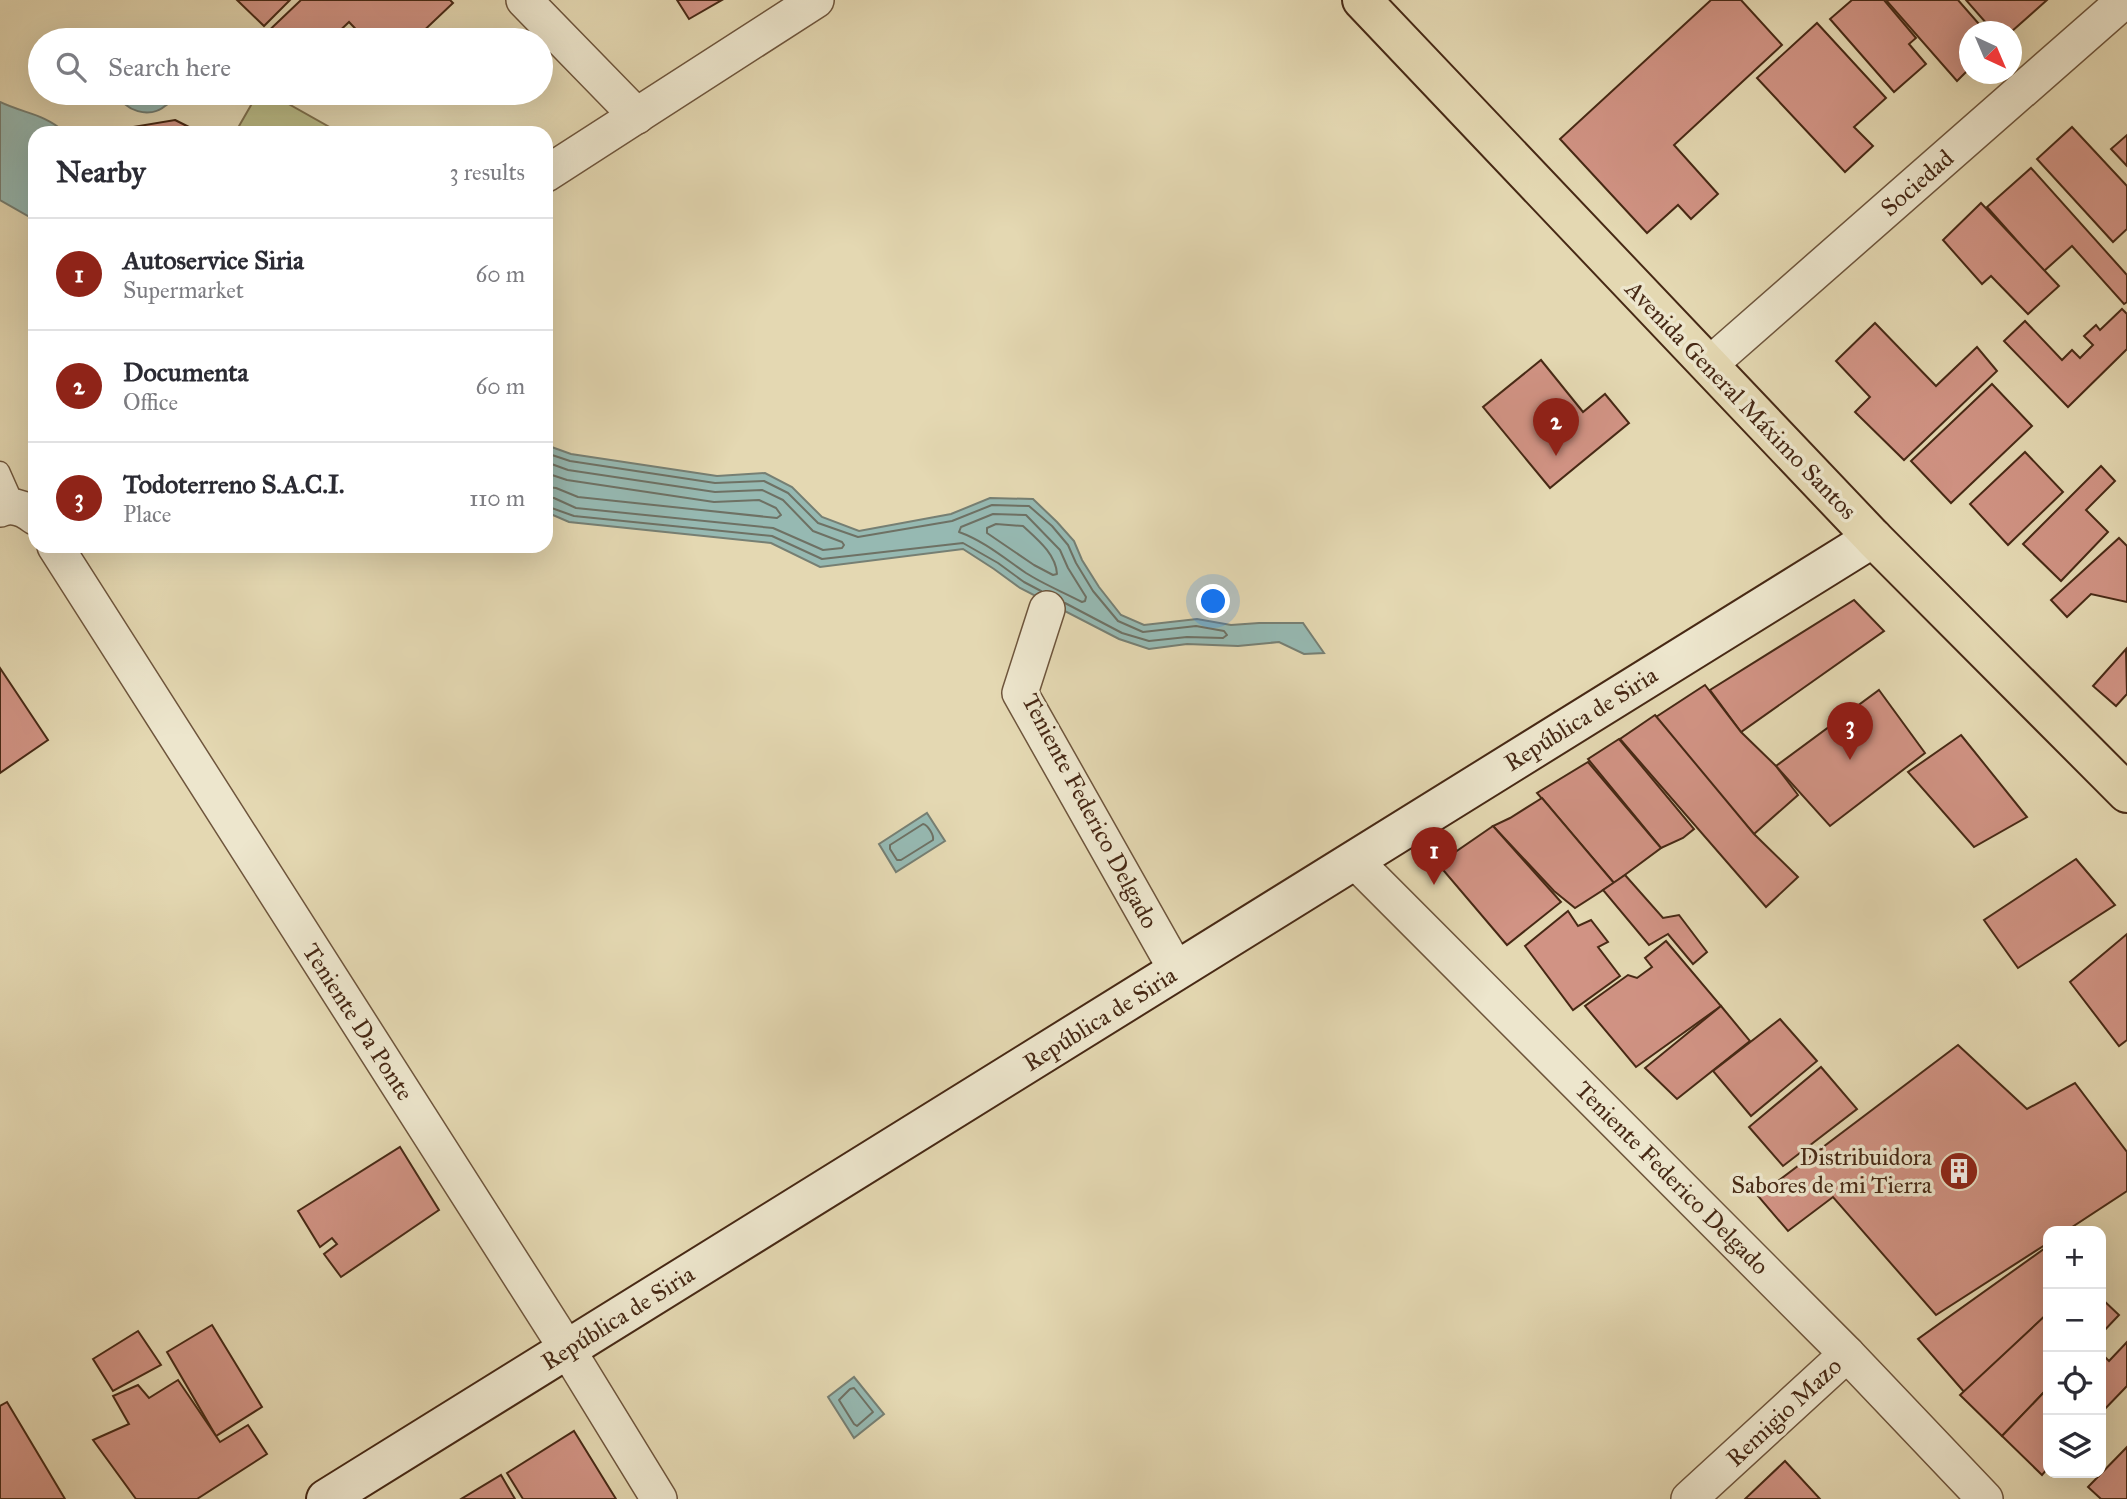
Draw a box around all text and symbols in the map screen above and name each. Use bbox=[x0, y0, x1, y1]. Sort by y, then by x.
north arrow bbox=[1959, 21, 2022, 84]
search box bbox=[28, 28, 553, 105]
icon: search bbox=[52, 48, 90, 86]
text: Search here bbox=[108, 51, 231, 83]
street label: Sociedad bbox=[1874, 143, 1960, 223]
text: Nearby bbox=[56, 154, 146, 190]
text: 3 results bbox=[449, 158, 525, 186]
text: Autoservice Siria bbox=[123, 244, 304, 276]
text: 1 bbox=[74, 260, 84, 288]
text: 60 m bbox=[476, 260, 525, 288]
street label: Avenida General Máximo Santos bbox=[1618, 274, 1863, 526]
text: Supermarket bbox=[123, 276, 244, 304]
text: Documenta bbox=[123, 356, 248, 388]
text: 2 bbox=[73, 372, 85, 400]
text: 60 m bbox=[476, 372, 525, 400]
text: Office bbox=[123, 388, 178, 416]
pin: 2 bbox=[1533, 398, 1579, 456]
text: Todoterreno S.A.C.I. bbox=[123, 468, 345, 500]
text: 3 bbox=[74, 484, 84, 512]
text: 110 m bbox=[469, 484, 525, 512]
text: Place bbox=[123, 500, 171, 528]
your location bbox=[1196, 584, 1230, 618]
street label: República de Siria bbox=[1499, 659, 1664, 778]
street label: Teniente Federico Delgado bbox=[1015, 688, 1165, 934]
pin: 3 bbox=[1827, 702, 1873, 760]
pin: 1 bbox=[1411, 827, 1457, 885]
street label: Teniente Da Ponte bbox=[296, 938, 420, 1106]
street label: República de Siria bbox=[1018, 959, 1183, 1078]
street label: Teniente Federico Delgado bbox=[1569, 1075, 1775, 1281]
place label: Distribuidora Sabores de mi Tierra bbox=[1731, 1142, 1933, 1200]
building icon: Distribuidora Sabores de mi Tierra bbox=[1938, 1150, 1980, 1192]
map controls bbox=[2043, 1226, 2106, 1478]
button: + bbox=[2043, 1226, 2106, 1289]
street label: República de Siria bbox=[536, 1258, 701, 1377]
button: − bbox=[2043, 1289, 2106, 1352]
street label: Remigio Mazo bbox=[1720, 1351, 1848, 1473]
button: locate bbox=[2043, 1352, 2106, 1415]
button: layers bbox=[2043, 1415, 2106, 1478]

